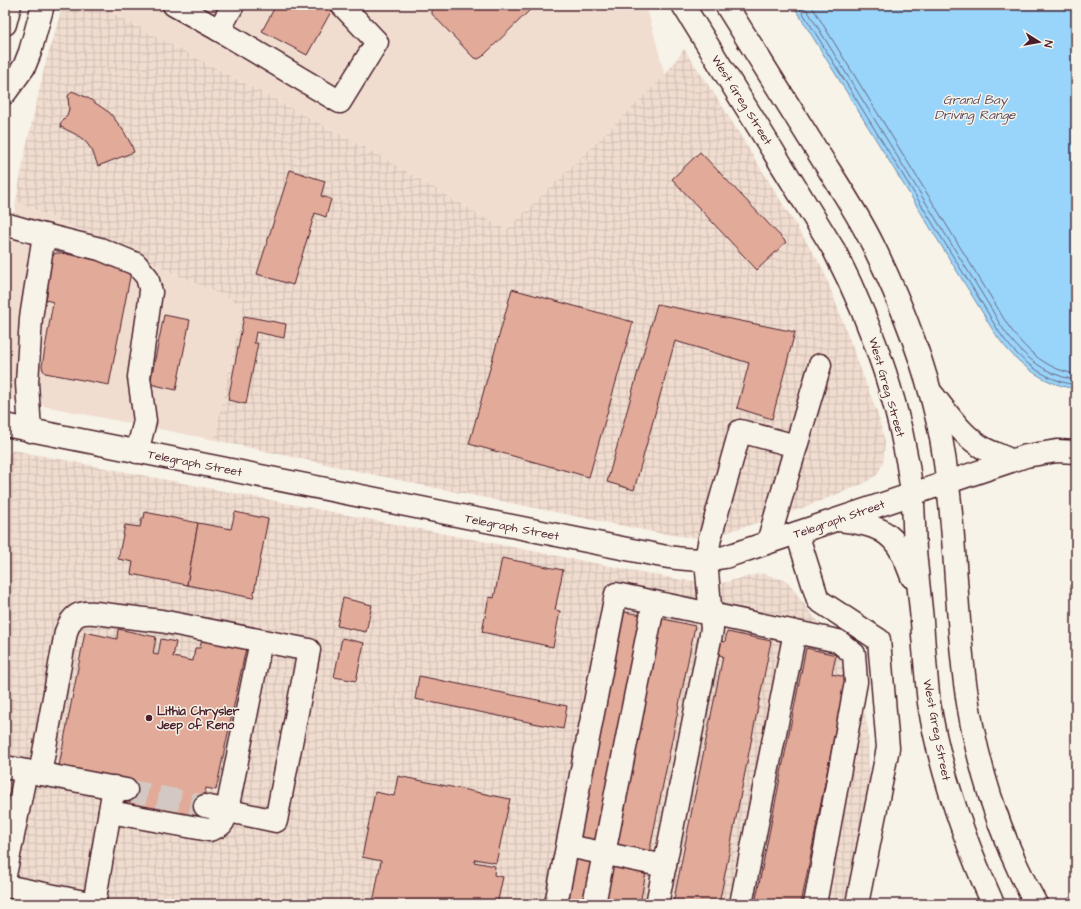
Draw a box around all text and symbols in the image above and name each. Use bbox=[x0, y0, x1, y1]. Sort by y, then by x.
north arrow bbox=[1019, 22, 1059, 62]
text: N bbox=[1040, 39, 1056, 49]
street label: West Greg Street bbox=[706, 52, 776, 149]
water label: Grand Bay Driving Range bbox=[935, 91, 1016, 125]
street label: West Greg Street bbox=[863, 335, 909, 439]
street label: Telegraph Street bbox=[146, 446, 244, 482]
street label: Telegraph Street bbox=[791, 496, 888, 544]
street label: Telegraph Street bbox=[463, 510, 561, 546]
street label: West Greg Street bbox=[917, 678, 955, 783]
place label: Lithia Chrysler Jeep of Reno bbox=[156, 703, 240, 735]
marker: Lithia Chrysler Jeep of Reno bbox=[144, 713, 154, 723]

